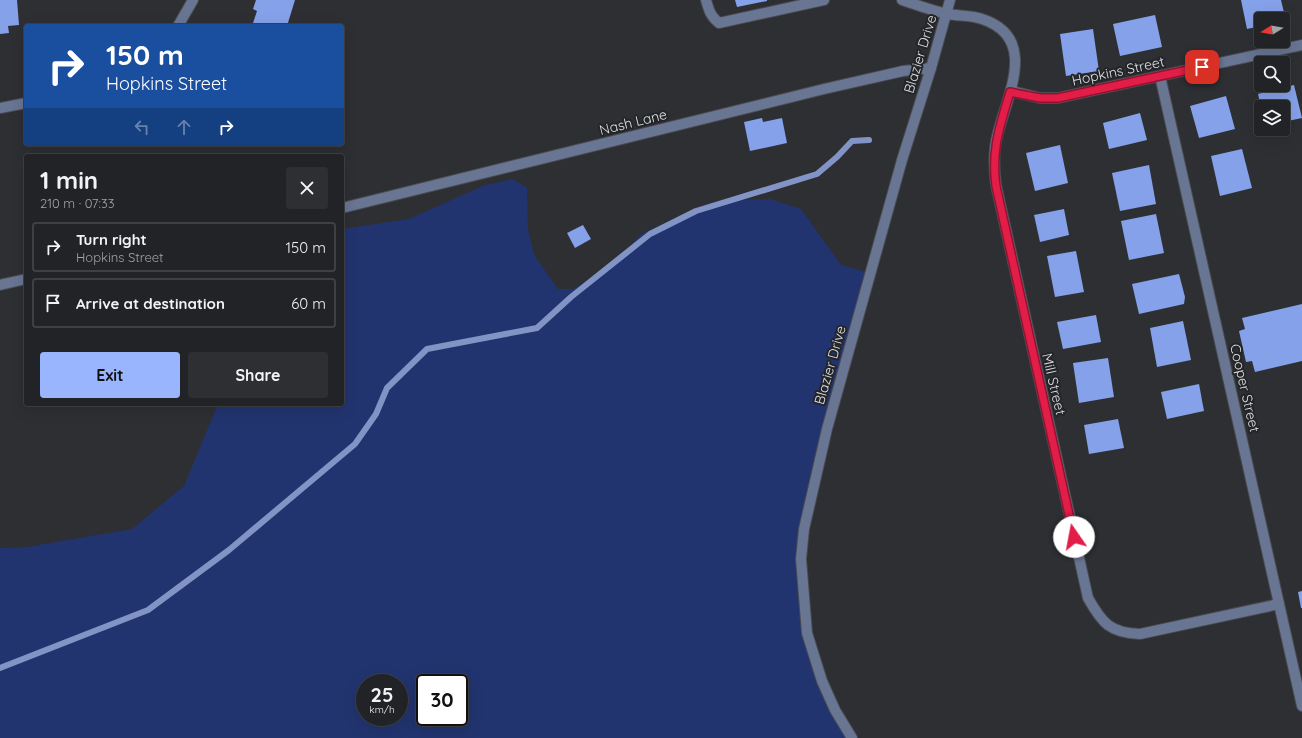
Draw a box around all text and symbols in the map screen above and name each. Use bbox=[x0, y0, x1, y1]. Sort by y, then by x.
street label: Blazier Drive bbox=[900, 12, 941, 96]
north arrow bbox=[1254, 12, 1290, 48]
map controls bbox=[1254, 12, 1290, 136]
text: 150 m bbox=[106, 37, 184, 72]
icon: right bbox=[40, 40, 92, 92]
pin bbox=[1185, 50, 1219, 84]
street label: Hopkins Street bbox=[1070, 52, 1166, 90]
icon: arrive bbox=[1191, 56, 1213, 78]
button: search bbox=[1254, 56, 1290, 92]
text: Hopkins Street bbox=[106, 72, 227, 95]
button: layers bbox=[1254, 100, 1290, 136]
street label: Nash Lane bbox=[597, 105, 669, 139]
icon: left bbox=[131, 116, 153, 138]
icon: ahead bbox=[173, 116, 195, 138]
icon: right bbox=[215, 116, 237, 138]
text: 1 min bbox=[40, 165, 98, 195]
button: close bbox=[286, 167, 328, 209]
text: 210 m · 07:33 bbox=[40, 195, 115, 211]
text: Turn right bbox=[76, 230, 147, 249]
icon: right bbox=[42, 236, 64, 258]
text: 150 m bbox=[286, 238, 326, 257]
text: Hopkins Street bbox=[76, 249, 164, 265]
icon: arrive bbox=[42, 292, 64, 314]
text: Arrive at destination bbox=[76, 294, 225, 313]
text: 60 m bbox=[291, 294, 326, 313]
street label: Blazier Drive bbox=[810, 323, 850, 407]
street label: Cooper Street bbox=[1226, 342, 1264, 434]
street label: Mill Street bbox=[1038, 351, 1070, 417]
button: Exit bbox=[40, 352, 180, 398]
button: Share bbox=[188, 352, 328, 398]
position arrow bbox=[1053, 516, 1095, 558]
speed limit sign: 30 bbox=[416, 674, 468, 726]
text: 25 bbox=[371, 682, 393, 707]
text: km/h bbox=[369, 703, 395, 716]

